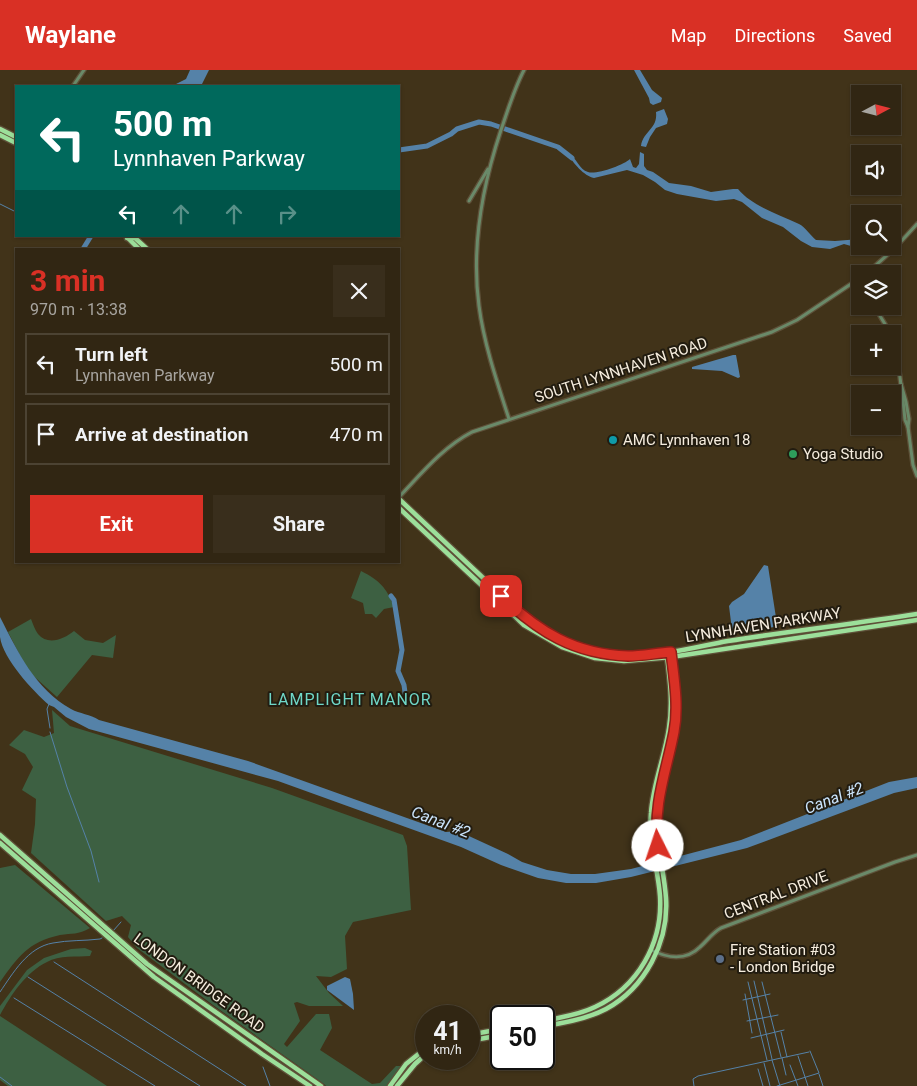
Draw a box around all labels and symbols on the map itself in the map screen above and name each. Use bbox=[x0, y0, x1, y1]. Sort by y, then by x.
north arrow bbox=[851, 85, 901, 135]
street label: SOUTH LYNNHAVEN ROAD bbox=[532, 334, 710, 406]
place label: AMC Lynnhaven 18 bbox=[623, 431, 750, 449]
marker: AMC Lynnhaven 18 bbox=[607, 434, 619, 446]
place label: Yoga Studio bbox=[803, 445, 883, 463]
marker: Yoga Studio bbox=[787, 448, 799, 460]
pin bbox=[480, 575, 522, 617]
street label: LYNNHAVEN PARKWAY bbox=[684, 604, 842, 646]
district label: LAMPLIGHT MANOR bbox=[268, 690, 432, 709]
water label: Canal #2 bbox=[802, 778, 866, 818]
water label: Canal #2 bbox=[409, 802, 473, 842]
position arrow bbox=[631, 819, 683, 871]
street label: CENTRAL DRIVE bbox=[722, 867, 831, 923]
street label: LONDON BRIDGE ROAD bbox=[130, 930, 268, 1036]
place label: Fire Station #03 - London Bridge bbox=[730, 941, 836, 976]
marker: Fire Station #03 - London Bridge bbox=[714, 953, 726, 965]
speed limit sign: 50 bbox=[490, 1005, 555, 1070]

